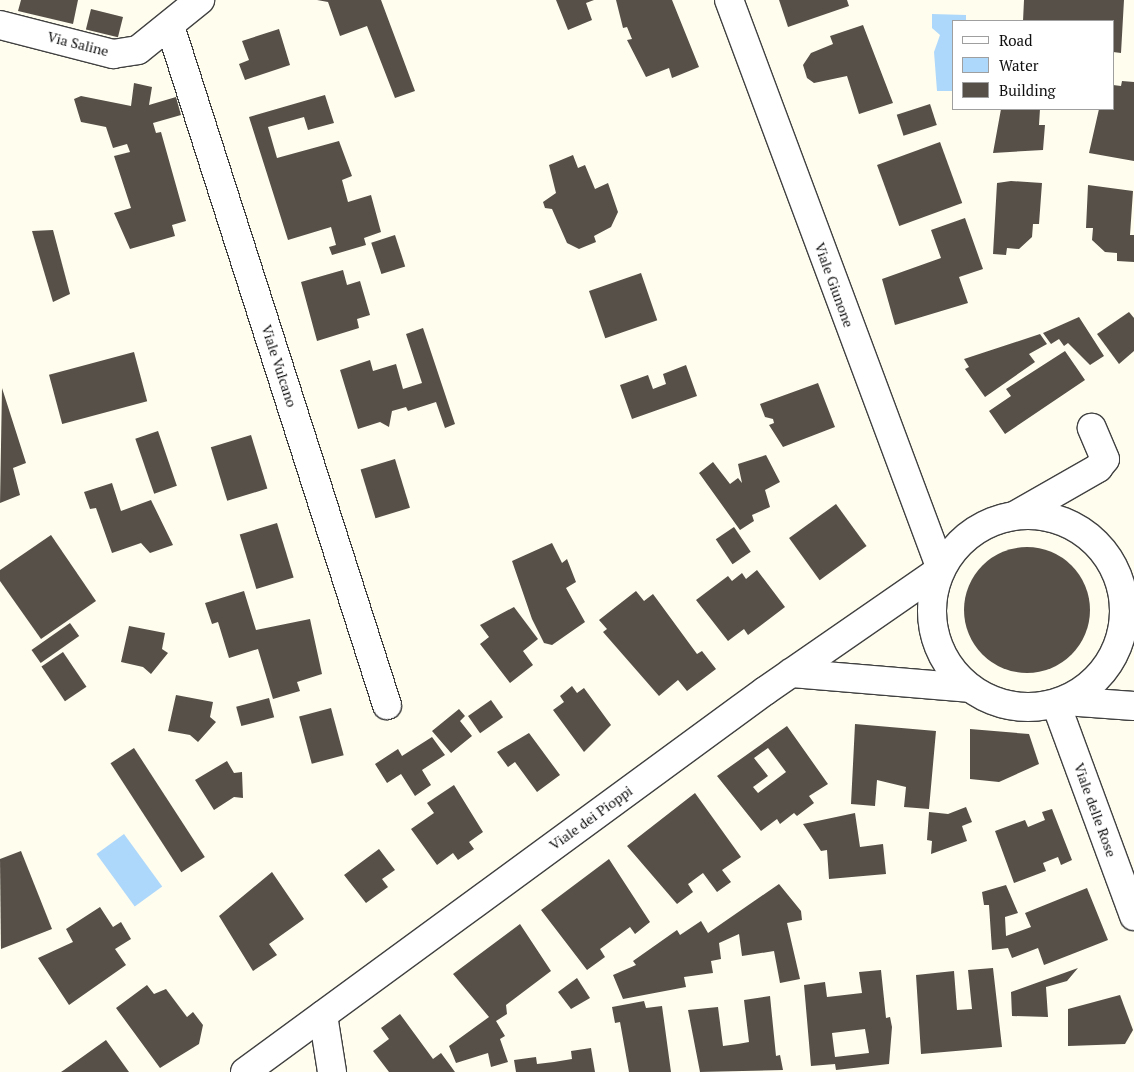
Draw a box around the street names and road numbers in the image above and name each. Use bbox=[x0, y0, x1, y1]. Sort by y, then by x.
street label: Via Saline bbox=[46, 28, 110, 60]
street label: Viale Giunone bbox=[811, 240, 857, 330]
street label: Viale Vulcano bbox=[258, 323, 300, 409]
street label: Viale delle Rose bbox=[1070, 761, 1120, 859]
street label: Viale dei Pioppi bbox=[546, 782, 636, 854]

